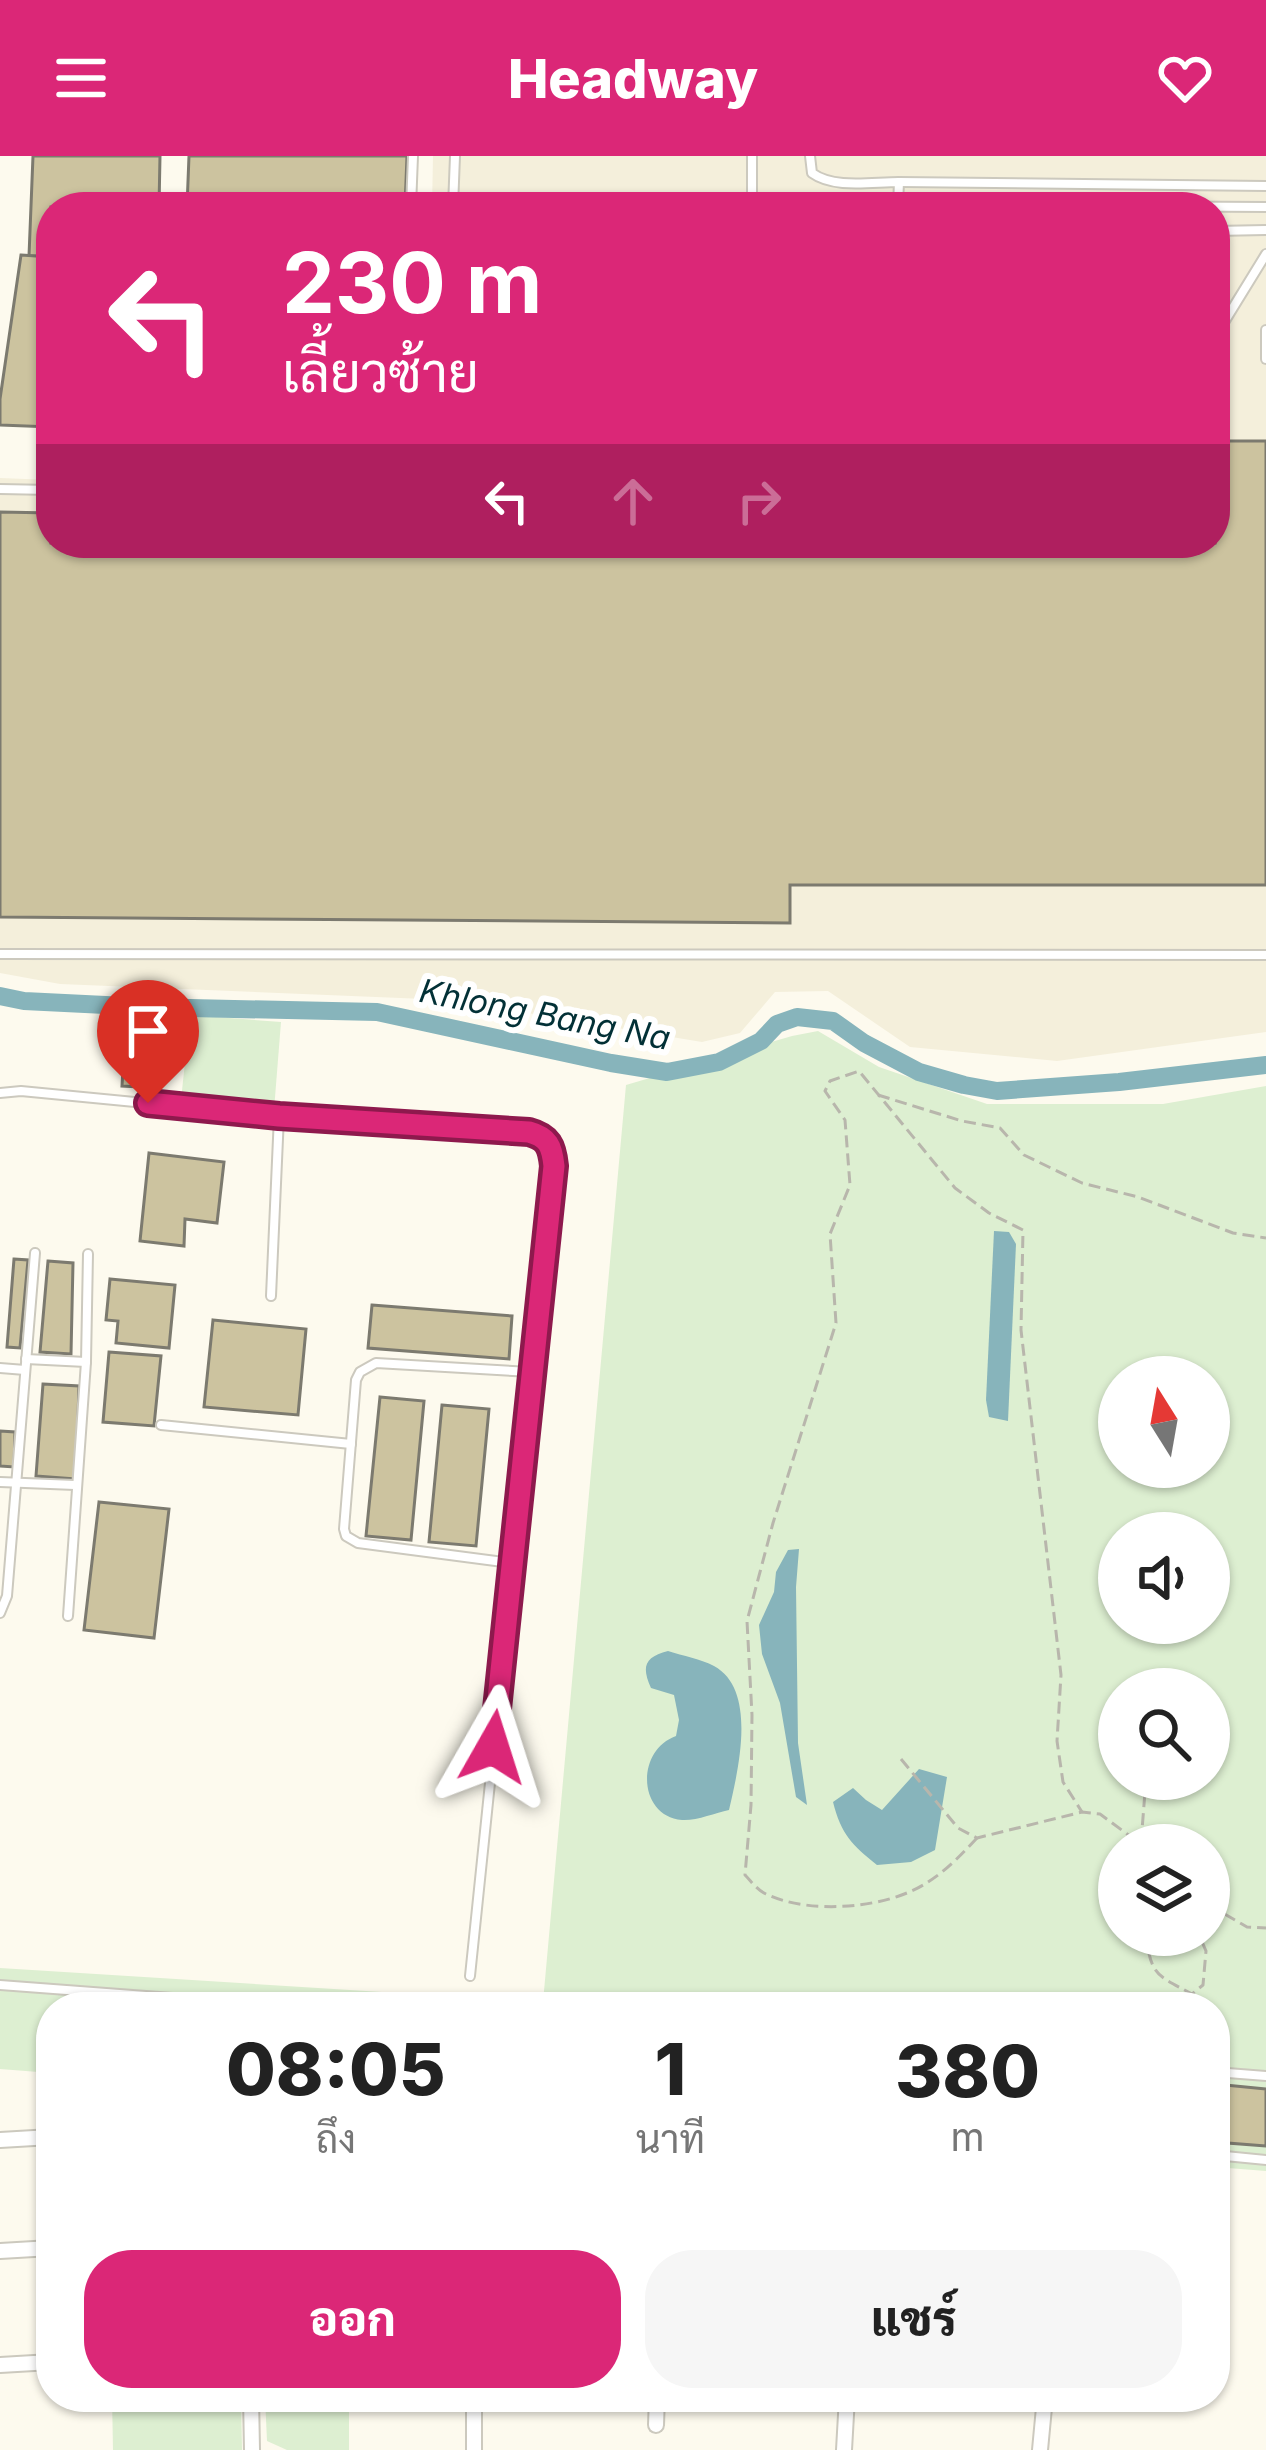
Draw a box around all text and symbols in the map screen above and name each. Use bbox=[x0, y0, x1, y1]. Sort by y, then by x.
icon: menu bbox=[48, 45, 114, 111]
icon: heart bbox=[1152, 45, 1218, 111]
text: Headway bbox=[508, 46, 758, 111]
text: 230 m bbox=[282, 232, 542, 333]
icon: left bbox=[84, 240, 240, 396]
text: เลี้ยวซ้าย bbox=[282, 340, 479, 405]
icon: left bbox=[474, 468, 540, 534]
icon: ahead bbox=[600, 468, 666, 534]
icon: right bbox=[726, 468, 792, 534]
water label: Khlong Bang Na bbox=[416, 970, 674, 1058]
pin bbox=[97, 980, 199, 1103]
icon: arrive bbox=[115, 998, 181, 1064]
north arrow bbox=[1098, 1356, 1230, 1488]
map controls bbox=[1098, 1356, 1230, 1956]
button: sound bbox=[1098, 1512, 1230, 1644]
button: search bbox=[1098, 1668, 1230, 1800]
position arrow bbox=[430, 1684, 556, 1810]
button: layers bbox=[1098, 1824, 1230, 1956]
text: 08:05 bbox=[226, 2025, 446, 2112]
text: 1 bbox=[655, 2025, 686, 2112]
text: 380 bbox=[895, 2027, 1040, 2114]
text: m bbox=[950, 2113, 985, 2160]
text: ถึง bbox=[316, 2115, 356, 2162]
text: นาที bbox=[636, 2115, 705, 2162]
button: ออก bbox=[84, 2250, 621, 2388]
button: แชร์ bbox=[645, 2250, 1182, 2388]

